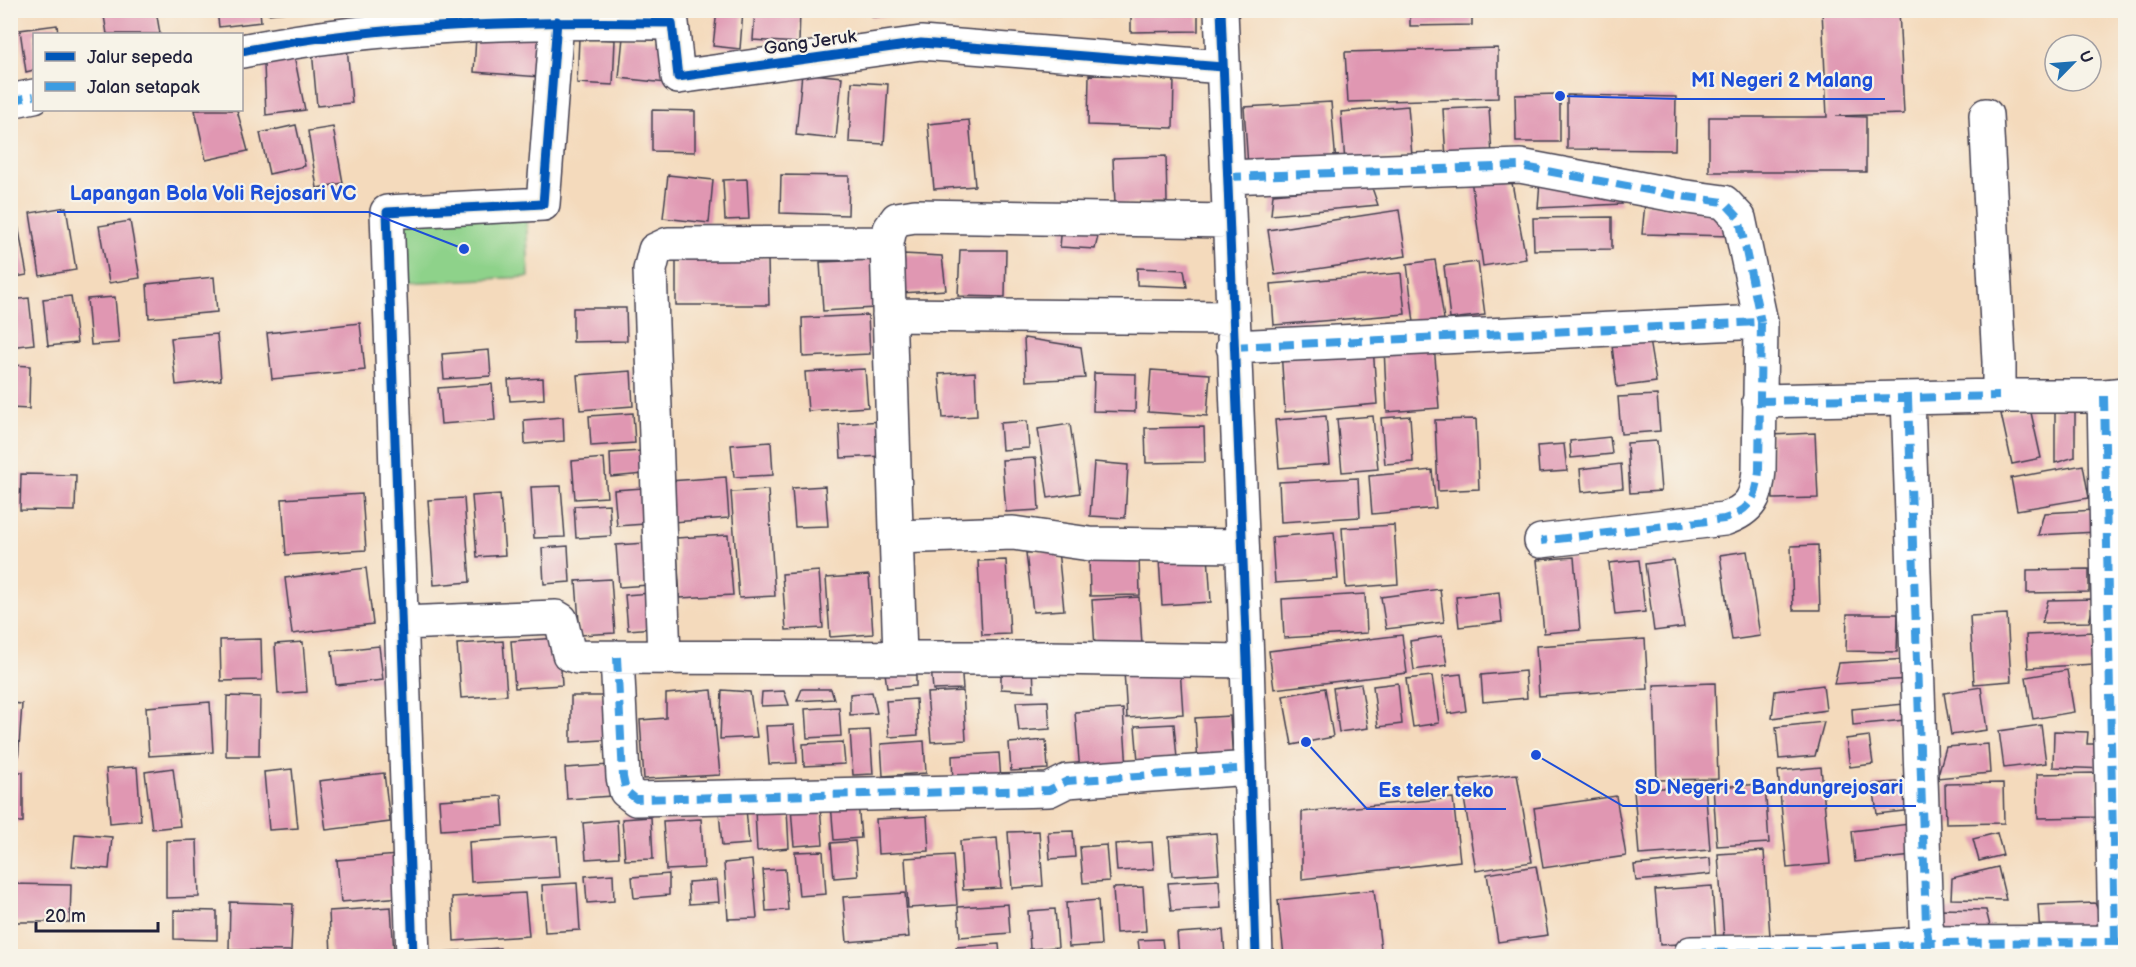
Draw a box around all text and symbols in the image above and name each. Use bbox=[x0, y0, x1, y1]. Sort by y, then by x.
street label: Gang Jeruk bbox=[762, 26, 858, 59]
legend bbox=[33, 33, 243, 111]
north arrow bbox=[2043, 33, 2103, 93]
text: Jalur sepeda bbox=[87, 47, 193, 68]
text: U bbox=[2074, 48, 2096, 66]
callout: MI Negeri 2 Malang bbox=[1679, 61, 1885, 99]
text: MI Negeri 2 Malang bbox=[1691, 69, 1873, 93]
text: Jalan setapak bbox=[87, 77, 200, 98]
callout: Lapangan Bola Voli Rejosari VC bbox=[57, 174, 369, 212]
text: Lapangan Bola Voli Rejosari VC bbox=[70, 182, 356, 206]
callout: SD Negeri 2 Bandungrejosari bbox=[1623, 768, 1916, 806]
callout: Es teler teko bbox=[1367, 771, 1506, 809]
text: SD Negeri 2 Bandungrejosari bbox=[1635, 776, 1903, 800]
text: Es teler teko bbox=[1378, 779, 1494, 803]
scale bar bbox=[36, 895, 158, 933]
text: 20 m bbox=[45, 906, 86, 927]

